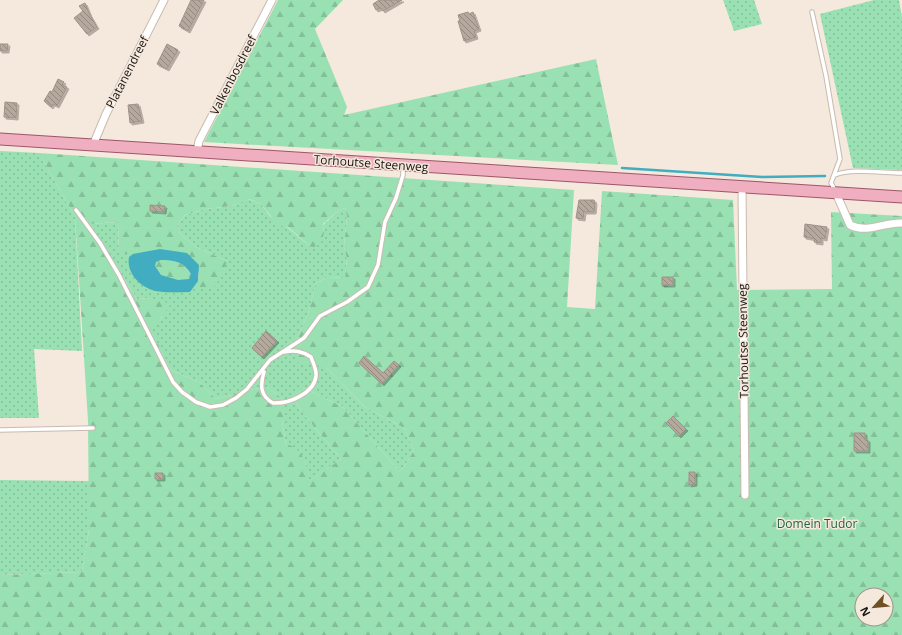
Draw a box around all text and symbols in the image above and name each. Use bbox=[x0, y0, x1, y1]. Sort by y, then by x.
street label: Valkenbosdreef bbox=[206, 31, 261, 118]
street label: Platanendreef bbox=[101, 32, 153, 111]
street label: Torhoutse Steenweg bbox=[313, 151, 429, 176]
street label: Torhoutse Steenweg bbox=[733, 283, 753, 399]
park label: Domein Tudor bbox=[777, 515, 857, 532]
north arrow bbox=[854, 587, 894, 627]
text: N bbox=[856, 604, 873, 619]

